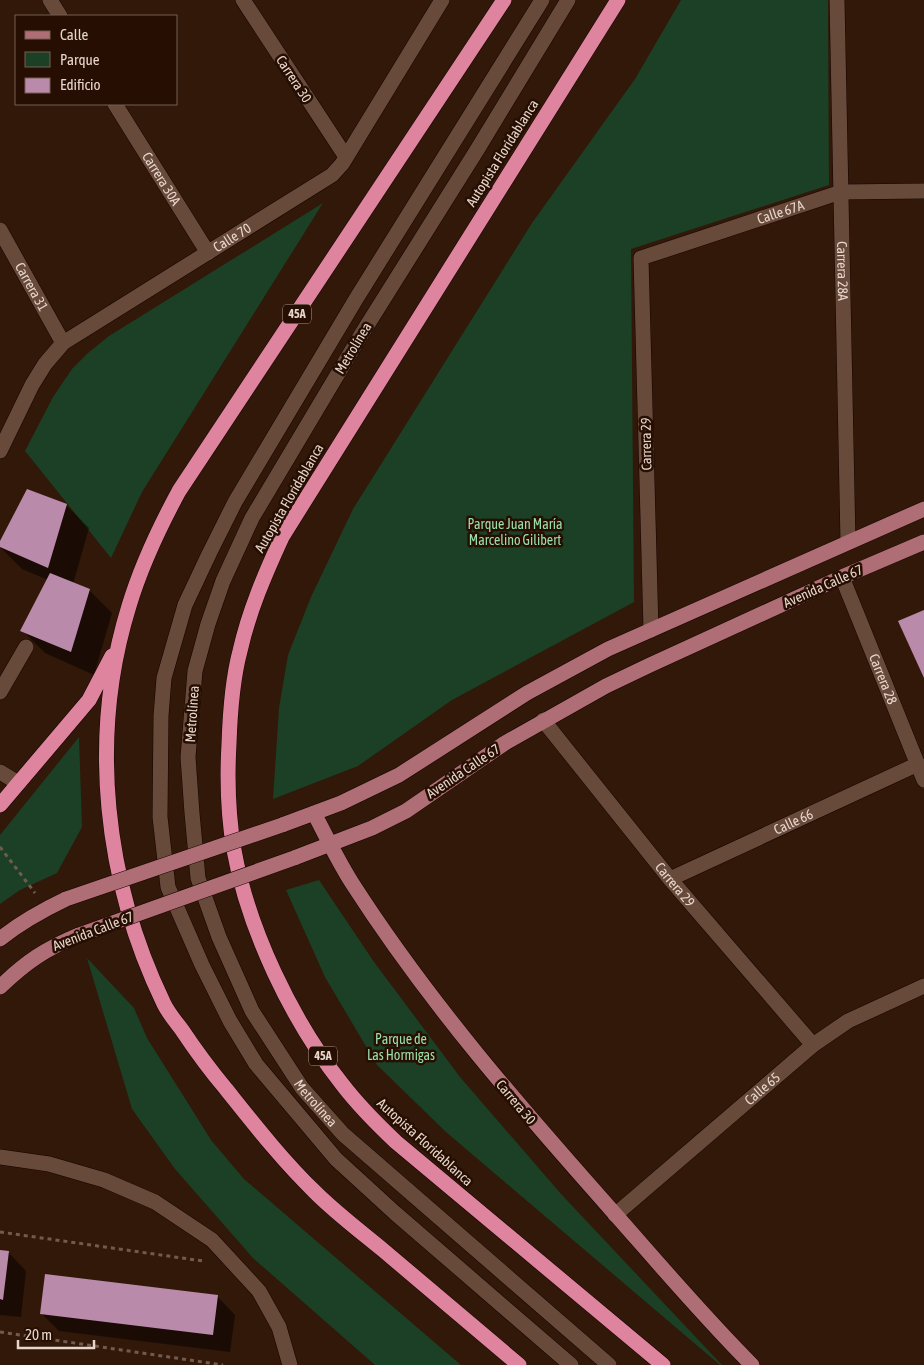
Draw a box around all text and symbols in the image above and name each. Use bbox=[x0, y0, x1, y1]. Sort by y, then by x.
legend bbox=[15, 15, 178, 105]
text: Calle bbox=[60, 26, 89, 43]
text: Parque bbox=[60, 51, 100, 68]
street label: Carrera 30 bbox=[273, 52, 315, 106]
text: Edificio bbox=[60, 76, 101, 93]
street label: Autopista Floridablanca bbox=[463, 97, 541, 209]
street label: Carrera 30A bbox=[139, 149, 184, 208]
street label: Calle 67A bbox=[755, 197, 806, 227]
street label: Calle 70 bbox=[210, 219, 254, 255]
street label: Carrera 28A bbox=[834, 241, 851, 301]
street label: Carrera 31 bbox=[12, 260, 52, 314]
road number: 45A bbox=[283, 304, 311, 324]
street label: Metrolínea bbox=[331, 319, 375, 377]
street label: Carrera 29 bbox=[638, 417, 654, 471]
street label: Autopista Floridablanca bbox=[251, 441, 327, 555]
park label: Parque Juan María Marcelino Gilibert bbox=[467, 516, 563, 548]
street label: Avenida Calle 67 bbox=[781, 561, 865, 611]
street label: Carrera 28 bbox=[866, 651, 901, 707]
street label: Metrolínea bbox=[182, 685, 202, 743]
street label: Avenida Calle 67 bbox=[423, 740, 503, 802]
street label: Calle 66 bbox=[771, 806, 816, 838]
street label: Carrera 29 bbox=[652, 859, 698, 910]
street label: Avenida Calle 67 bbox=[50, 908, 136, 954]
park label: Parque de Las Hormigas bbox=[367, 1031, 435, 1063]
road number: 45A bbox=[309, 1046, 337, 1066]
street label: Calle 65 bbox=[741, 1069, 783, 1108]
street label: Metrolínea bbox=[291, 1077, 341, 1130]
street label: Carrera 30 bbox=[493, 1077, 539, 1128]
street label: Autopista Floridablanca bbox=[374, 1095, 476, 1189]
scale bar bbox=[18, 1318, 94, 1350]
text: 20 m bbox=[25, 1326, 52, 1343]

